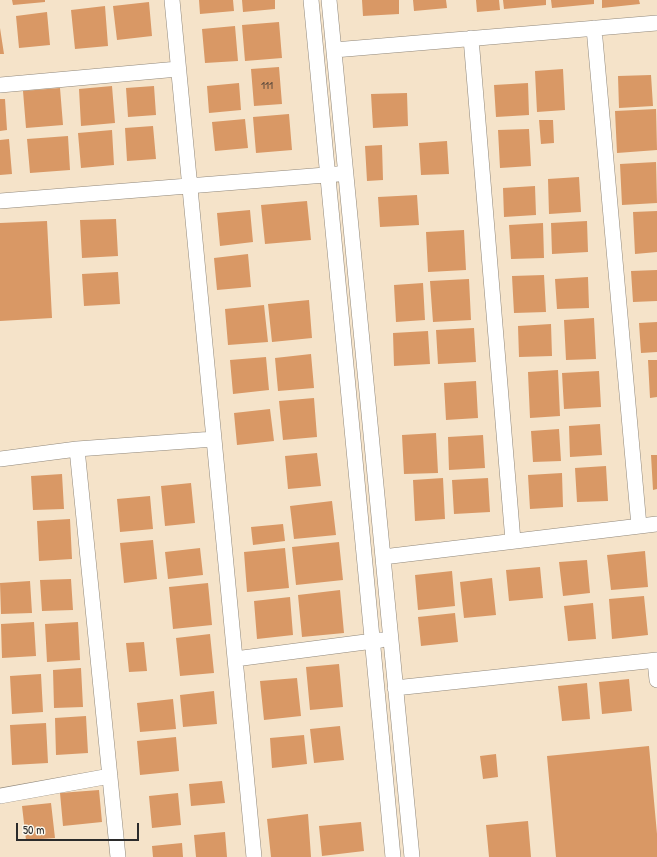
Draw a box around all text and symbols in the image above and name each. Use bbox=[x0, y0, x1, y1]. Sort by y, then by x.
house number: 111 bbox=[261, 79, 273, 93]
scale bar bbox=[18, 815, 141, 841]
text: 50 m bbox=[23, 821, 44, 838]

